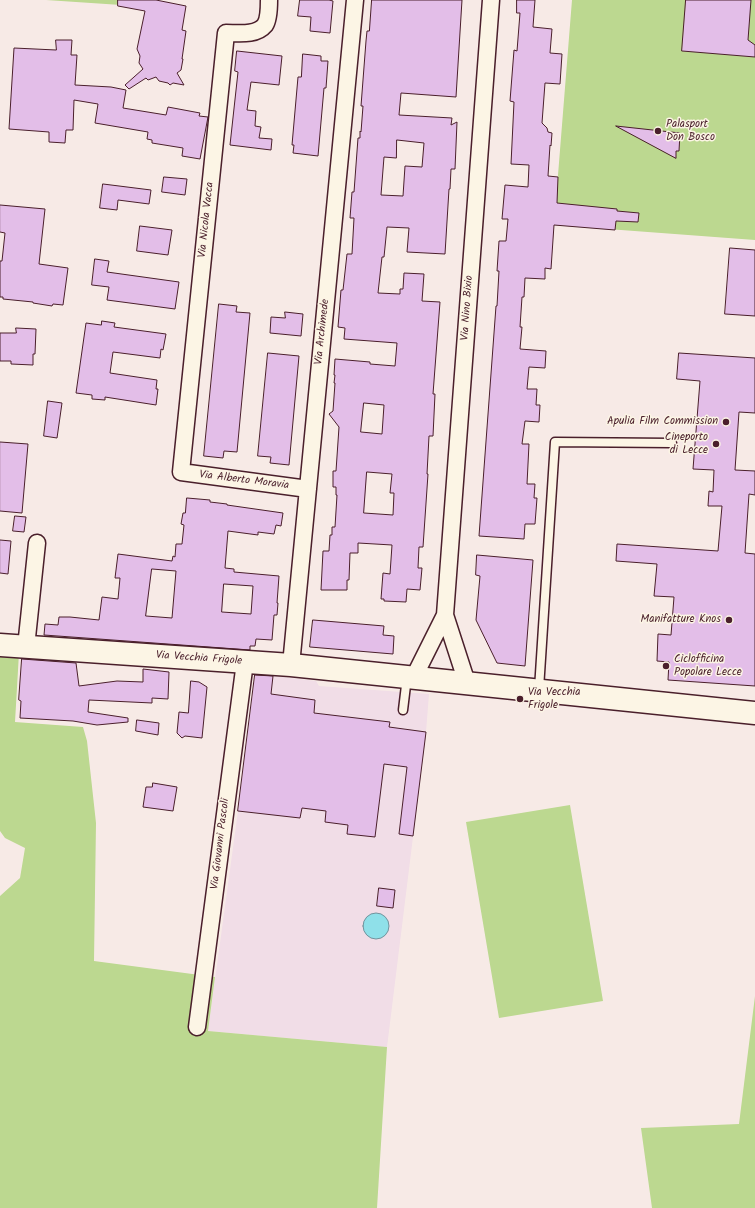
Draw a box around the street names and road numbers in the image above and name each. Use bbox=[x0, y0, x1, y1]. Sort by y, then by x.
street label: Via Nicola Vacca bbox=[196, 181, 218, 259]
street label: Via Nino Bixio bbox=[459, 275, 477, 341]
street label: Via Archimede bbox=[313, 299, 333, 365]
street label: Via Alberto Moravia bbox=[198, 469, 290, 493]
street label: Via Vecchia Frigole bbox=[155, 649, 243, 669]
street label: Via Giovanni Pascoli bbox=[209, 798, 233, 890]

